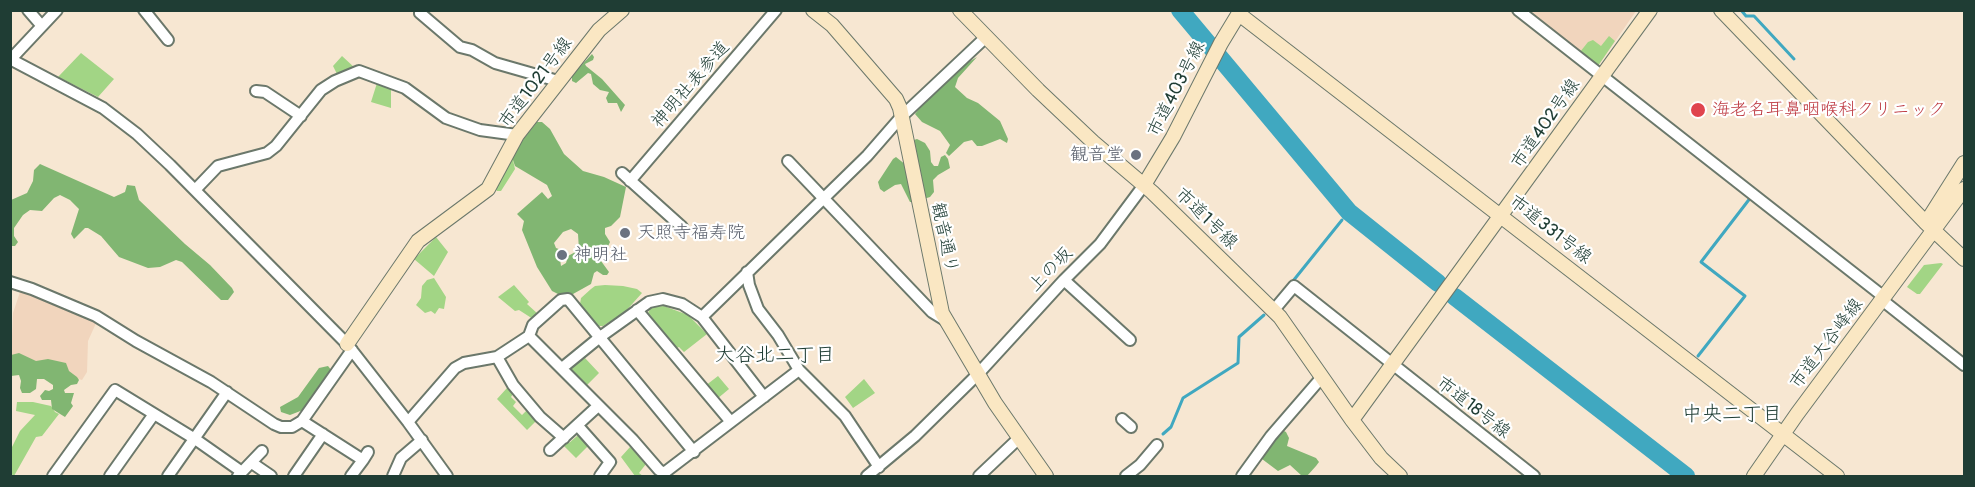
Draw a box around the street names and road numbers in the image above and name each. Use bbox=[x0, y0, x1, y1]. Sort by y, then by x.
street label: 市道1021号線 bbox=[495, 33, 577, 133]
street label: 神明社表参道 bbox=[647, 37, 735, 133]
street label: 市道403号線 bbox=[1144, 37, 1210, 141]
street label: 市道402号線 bbox=[1507, 75, 1585, 173]
street label: 市道1号線 bbox=[1170, 184, 1242, 254]
street label: 市道331号線 bbox=[1504, 191, 1596, 269]
street label: 観音通り bbox=[926, 201, 962, 275]
street label: 上の坂 bbox=[1024, 243, 1078, 297]
street label: 市道大谷峰線 bbox=[1786, 294, 1868, 394]
street label: 市道18号線 bbox=[1432, 372, 1514, 444]

